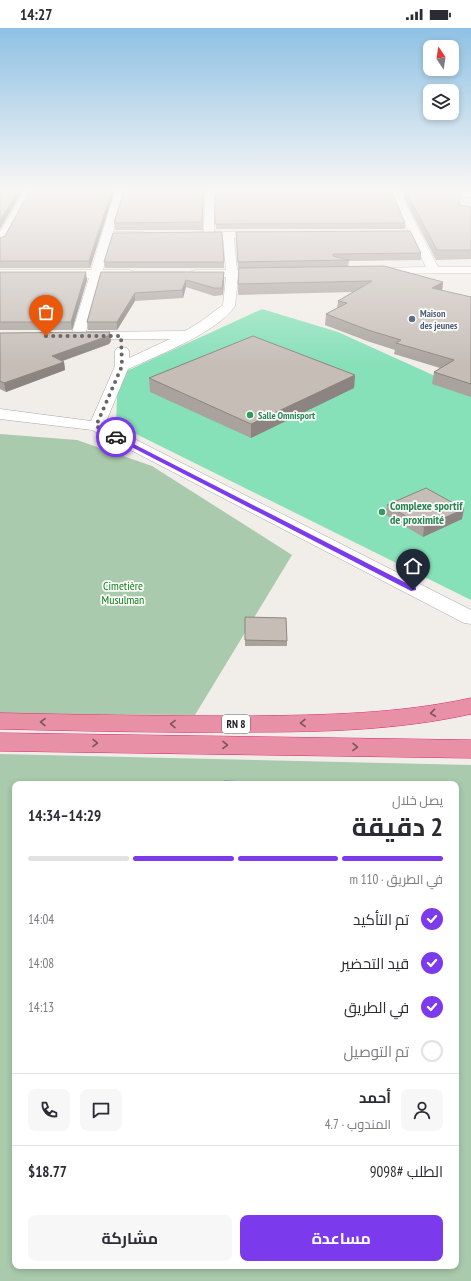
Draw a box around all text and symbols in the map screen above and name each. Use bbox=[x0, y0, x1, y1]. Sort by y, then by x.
text: 14:27 bbox=[20, 5, 52, 24]
north arrow bbox=[423, 40, 459, 76]
map controls bbox=[423, 40, 459, 120]
button: layers bbox=[423, 84, 459, 120]
pin bbox=[29, 295, 63, 336]
icon: bag bbox=[35, 301, 57, 323]
place label: Maison des jeunes bbox=[420, 307, 458, 332]
marker: Maison des jeunes bbox=[407, 314, 417, 324]
place label: Salle Omnisport bbox=[258, 409, 315, 422]
marker: Salle Omnisport bbox=[245, 410, 255, 420]
courier bbox=[96, 417, 136, 457]
icon: car bbox=[105, 426, 127, 448]
place label: Complexe sportif de proximité bbox=[390, 498, 463, 527]
marker: Complexe sportif de proximité bbox=[377, 507, 387, 517]
pin bbox=[396, 549, 430, 590]
icon: home bbox=[402, 555, 424, 577]
park label: Cimetière Musulman bbox=[102, 578, 144, 607]
one-way arrow bbox=[430, 708, 436, 717]
road number: RN 8 bbox=[222, 715, 250, 733]
one-way arrow bbox=[40, 718, 46, 726]
one-way arrow bbox=[300, 719, 306, 727]
one-way arrow bbox=[170, 720, 176, 728]
one-way arrow bbox=[92, 739, 98, 747]
one-way arrow bbox=[222, 741, 228, 749]
one-way arrow bbox=[352, 743, 358, 751]
text: يصل خلال bbox=[392, 792, 443, 809]
text: 14:29–14:34 bbox=[28, 806, 101, 825]
text: 2 دقيقة bbox=[352, 810, 443, 843]
text: في الطريق · 110 m bbox=[350, 871, 443, 888]
icon: check bbox=[421, 908, 443, 930]
text: تم التأكيد bbox=[353, 910, 409, 929]
text: 14:04 bbox=[28, 911, 54, 928]
icon: check bbox=[421, 952, 443, 974]
text: قيد التحضير bbox=[341, 954, 409, 973]
text: 14:08 bbox=[28, 955, 54, 972]
icon: check bbox=[421, 996, 443, 1018]
text: في الطريق bbox=[344, 998, 409, 1017]
text: 14:13 bbox=[28, 999, 54, 1016]
text: تم التوصيل bbox=[343, 1042, 409, 1061]
text: أحمد bbox=[359, 1088, 391, 1107]
button: phone bbox=[28, 1089, 70, 1131]
button: chat bbox=[80, 1089, 122, 1131]
button: person bbox=[401, 1089, 443, 1131]
text: المندوب · 4.7 bbox=[325, 1116, 391, 1133]
text: $18.77 bbox=[28, 1162, 67, 1181]
text: الطلب #9098 bbox=[370, 1162, 443, 1181]
button: مشاركة bbox=[28, 1215, 232, 1261]
button: مساعدة bbox=[240, 1215, 443, 1261]

